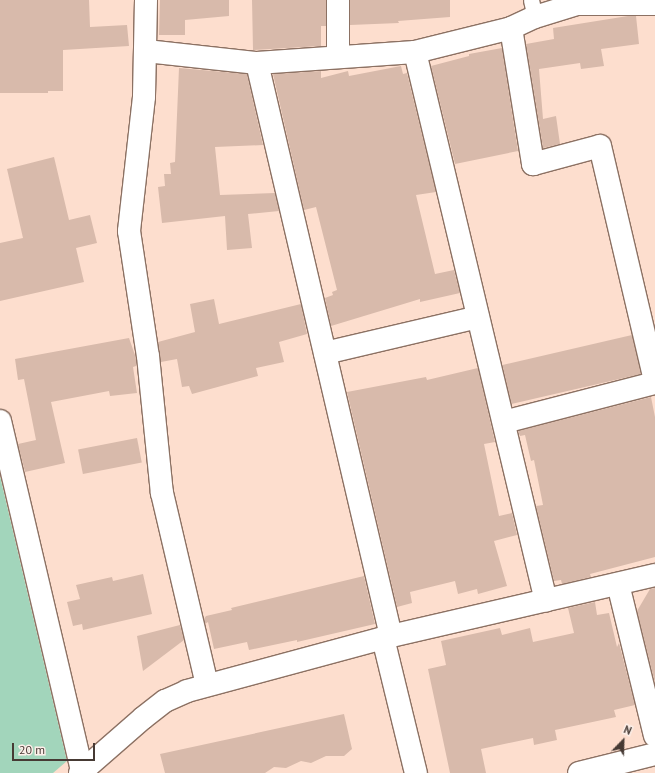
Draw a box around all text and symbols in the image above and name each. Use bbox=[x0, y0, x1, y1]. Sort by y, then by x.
north arrow bbox=[603, 721, 643, 761]
text: N bbox=[622, 722, 634, 738]
scale bar bbox=[14, 735, 97, 761]
text: 20 m bbox=[19, 742, 45, 757]

